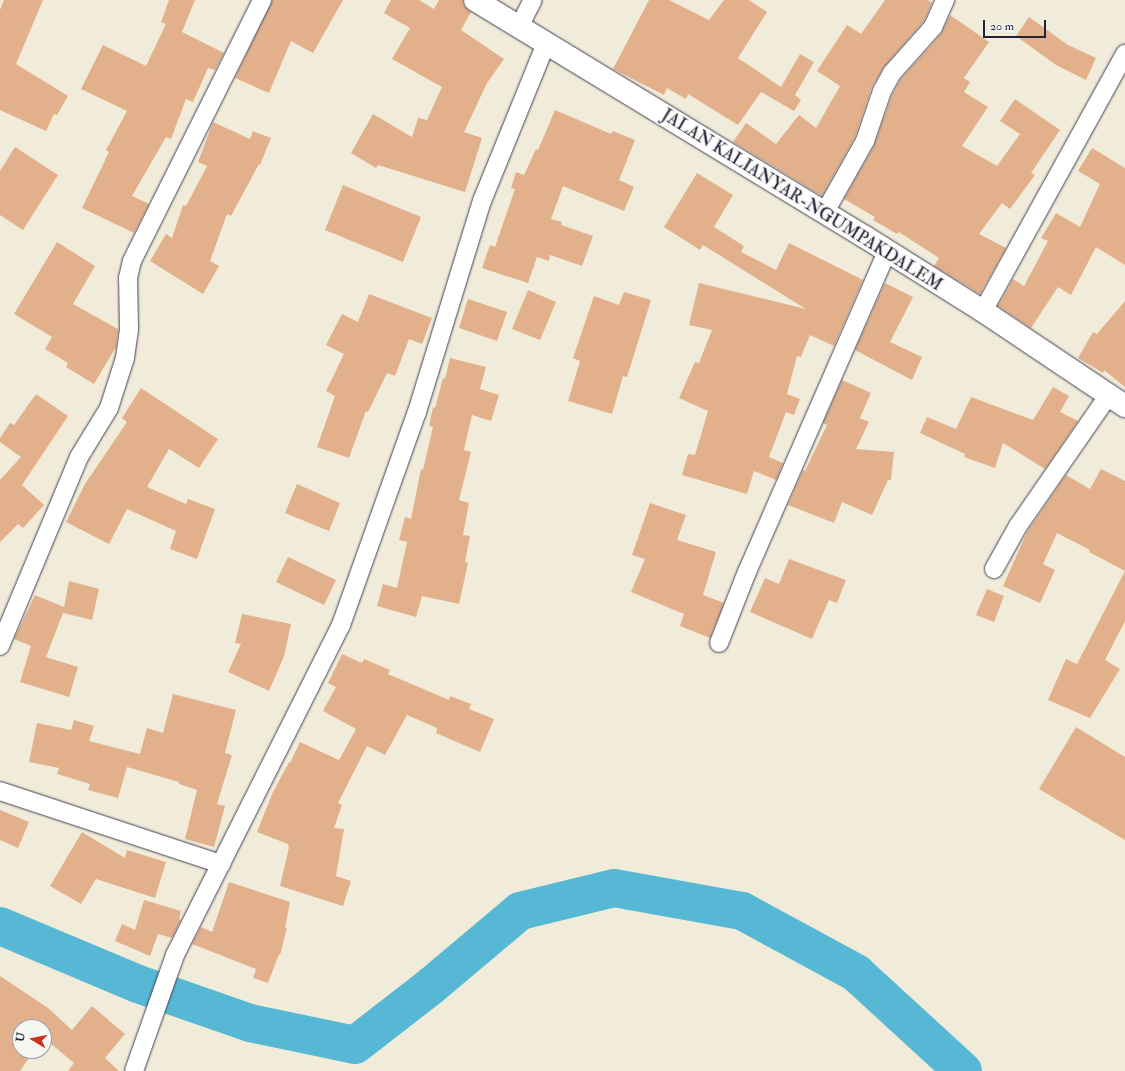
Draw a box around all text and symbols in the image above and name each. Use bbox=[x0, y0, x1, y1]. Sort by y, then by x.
scale bar bbox=[985, 12, 1048, 38]
text: 20 m bbox=[990, 19, 1014, 34]
street label: JALAN KALIANYAR-NGUMPAKDALEM bbox=[658, 105, 946, 295]
north arrow bbox=[12, 1019, 52, 1059]
text: U bbox=[13, 1031, 28, 1043]

